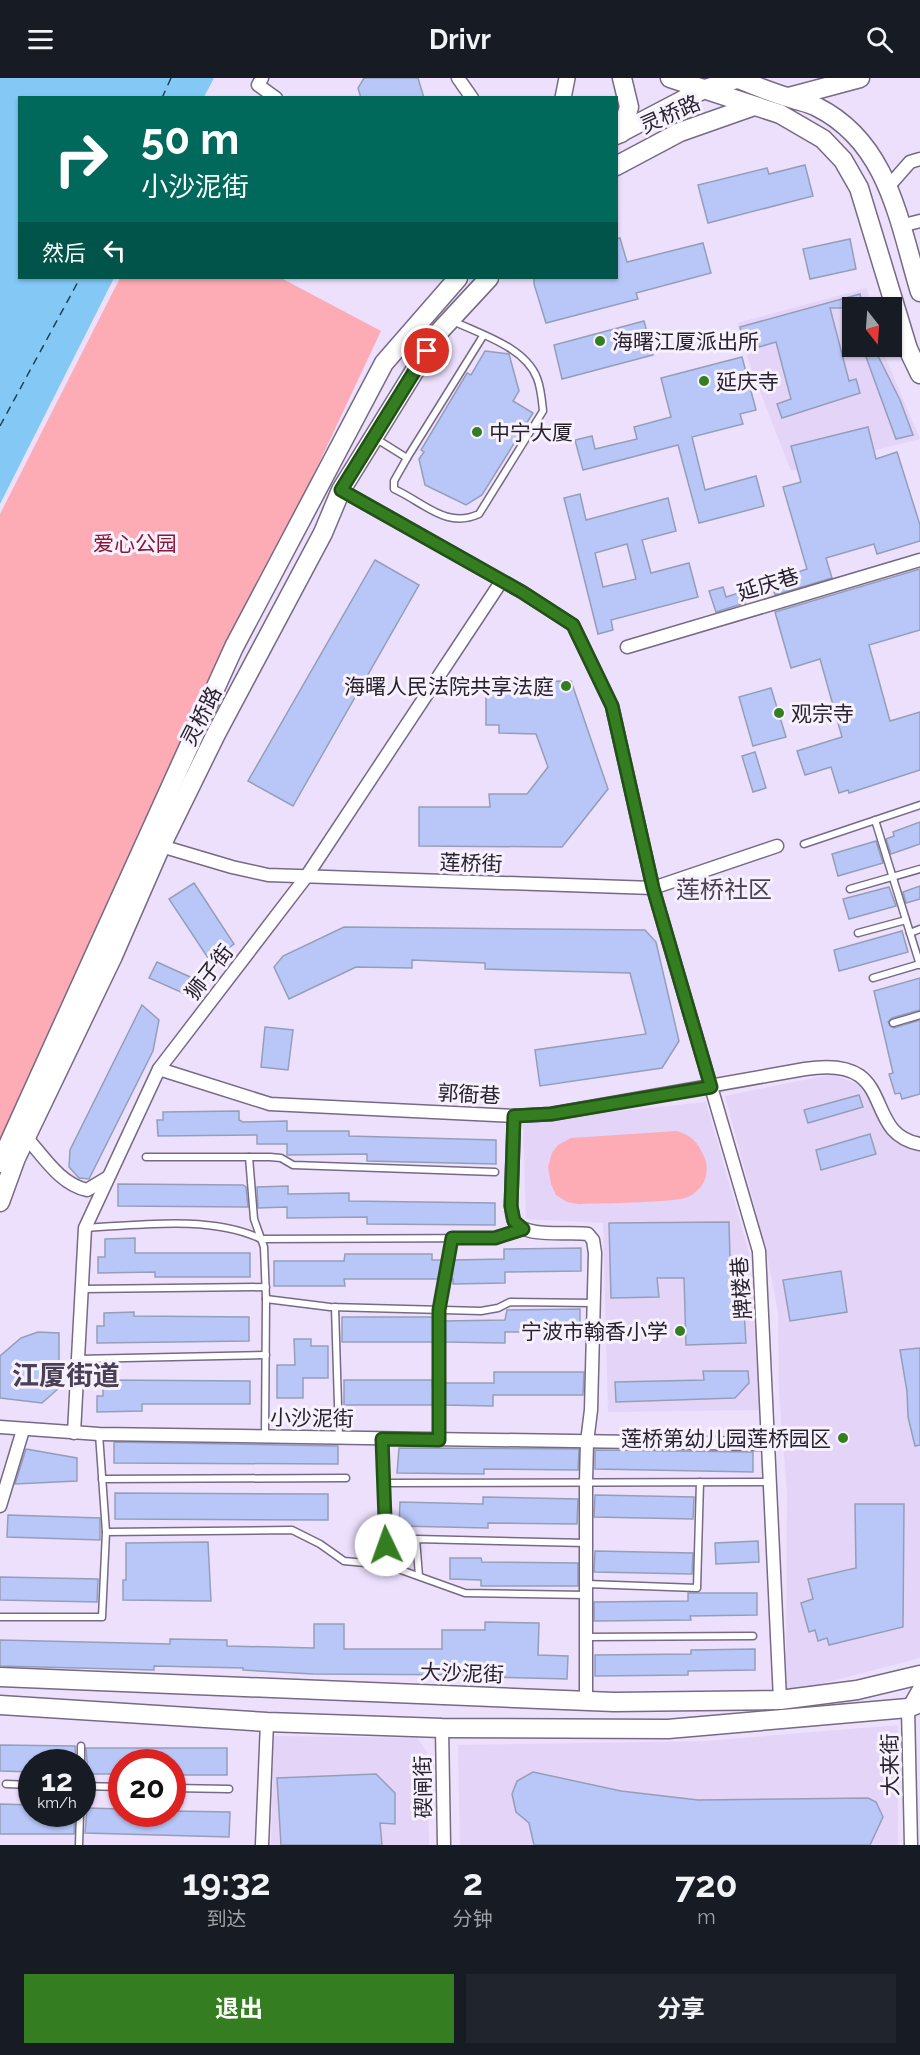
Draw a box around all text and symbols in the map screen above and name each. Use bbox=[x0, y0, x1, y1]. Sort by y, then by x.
icon: menu bbox=[24, 23, 57, 56]
icon: search bbox=[863, 23, 896, 56]
text: Drivr bbox=[429, 24, 491, 55]
street label: 灵桥路 bbox=[636, 90, 704, 138]
text: 50 m bbox=[141, 115, 239, 164]
icon: right bbox=[42, 120, 120, 198]
text: 小沙泥街 bbox=[141, 171, 249, 202]
icon: left bbox=[98, 234, 131, 267]
text: 然后 bbox=[42, 240, 86, 266]
north arrow bbox=[842, 297, 902, 357]
map controls bbox=[842, 297, 902, 357]
pin bbox=[401, 325, 452, 376]
place label: 海曙江厦派出所 bbox=[612, 329, 759, 354]
icon: arrive bbox=[410, 334, 443, 367]
marker: 海曙江厦派出所 bbox=[593, 334, 607, 348]
place label: 延庆寺 bbox=[716, 369, 779, 394]
marker: 延庆寺 bbox=[697, 374, 711, 388]
place label: 中宁大厦 bbox=[489, 420, 573, 445]
marker: 中宁大厦 bbox=[470, 425, 484, 439]
park label: 爱心公园 bbox=[93, 531, 177, 556]
street label: 延庆巷 bbox=[734, 563, 802, 605]
place label: 海曙人民法院共享法庭 bbox=[344, 674, 554, 699]
marker: 海曙人民法院共享法庭 bbox=[559, 679, 573, 693]
street label: 灵桥路 bbox=[176, 682, 226, 750]
place label: 观宗寺 bbox=[791, 701, 854, 726]
marker: 观宗寺 bbox=[772, 706, 786, 720]
street label: 莲桥街 bbox=[439, 849, 503, 877]
district label: 莲桥社区 bbox=[676, 875, 772, 904]
street label: 狮子街 bbox=[180, 939, 238, 1005]
street label: 郭衙巷 bbox=[437, 1080, 501, 1108]
street label: 牌楼巷 bbox=[726, 1256, 756, 1320]
place label: 宁波市翰香小学 bbox=[521, 1319, 668, 1344]
marker: 宁波市翰香小学 bbox=[673, 1324, 687, 1338]
district label: 江厦街道 bbox=[12, 1360, 120, 1391]
street label: 小沙泥街 bbox=[270, 1405, 354, 1431]
place label: 莲桥第幼儿园莲桥园区 bbox=[621, 1426, 831, 1451]
marker: 莲桥第幼儿园莲桥园区 bbox=[836, 1431, 850, 1445]
position arrow bbox=[354, 1513, 418, 1577]
street label: 大沙泥街 bbox=[420, 1659, 504, 1687]
street label: 大来街 bbox=[877, 1733, 903, 1797]
speed limit sign: 20 bbox=[108, 1749, 186, 1827]
street label: 碶闸街 bbox=[410, 1755, 436, 1819]
text: 12 bbox=[41, 1763, 73, 1798]
text: km/h bbox=[37, 1794, 77, 1812]
text: 19:32 bbox=[182, 1861, 271, 1903]
text: 2 bbox=[463, 1861, 483, 1903]
text: 720 bbox=[675, 1863, 738, 1905]
text: m bbox=[697, 1905, 716, 1929]
text: 到达 bbox=[206, 1907, 246, 1931]
text: 分钟 bbox=[453, 1907, 493, 1931]
button: 退出 bbox=[24, 1974, 454, 2043]
button: 分享 bbox=[466, 1974, 896, 2043]

